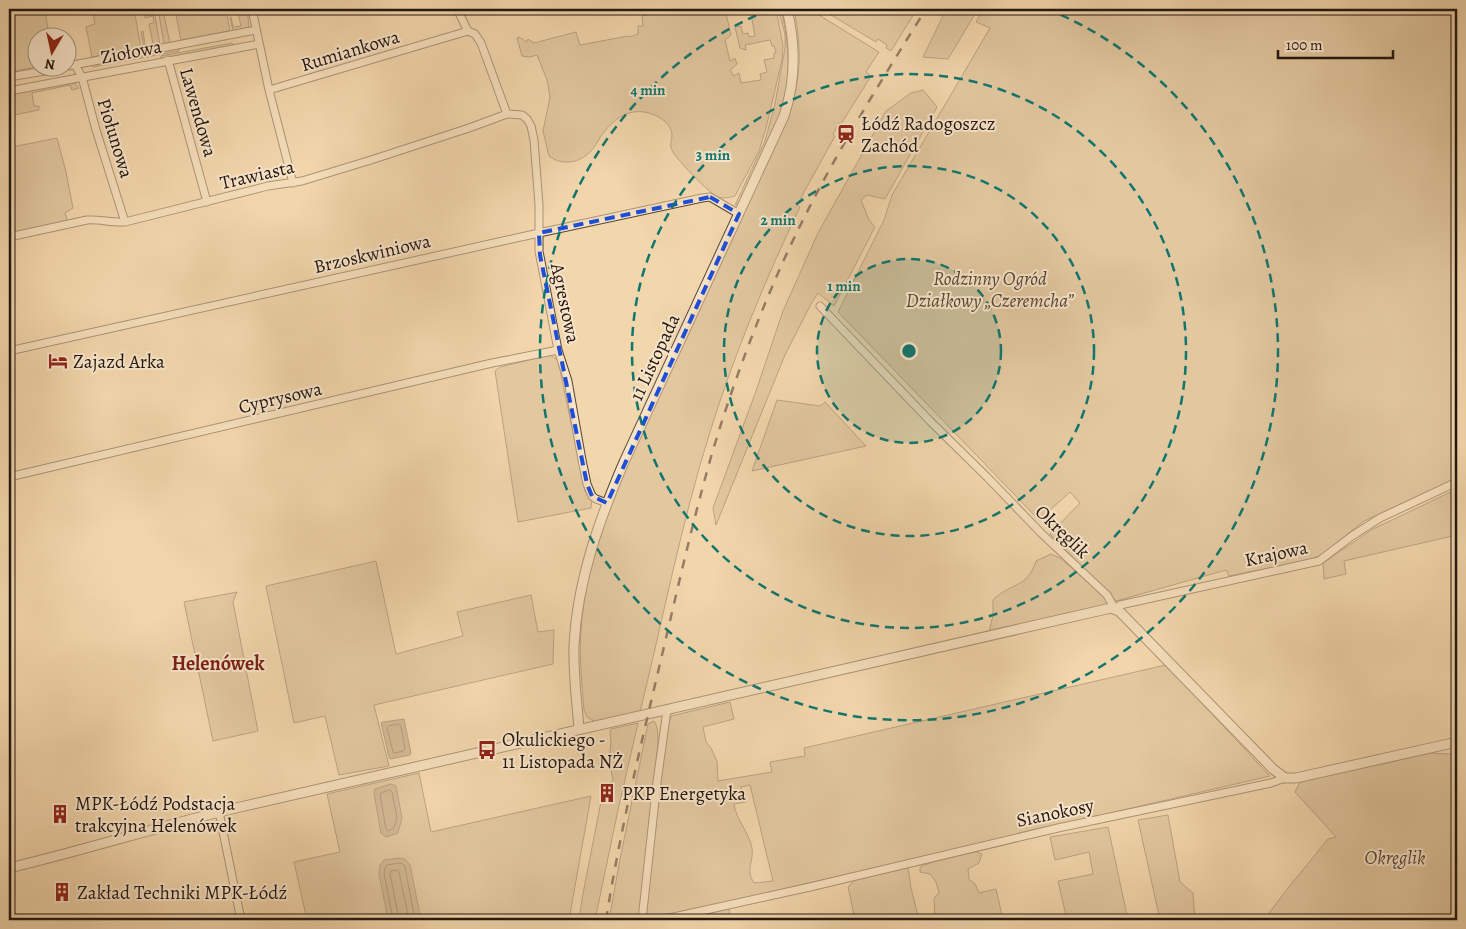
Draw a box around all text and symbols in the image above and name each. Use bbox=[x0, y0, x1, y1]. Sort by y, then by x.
street label: Rumiankowa bbox=[298, 24, 403, 78]
north arrow bbox=[28, 28, 78, 78]
scale bar bbox=[1278, 28, 1394, 60]
street label: Ziołowa bbox=[98, 33, 164, 71]
text: 100 m bbox=[1286, 35, 1323, 55]
text: N bbox=[44, 54, 57, 75]
street label: Lawendowa bbox=[173, 65, 223, 160]
text: 4 min bbox=[630, 80, 666, 100]
street label: Piołunowa bbox=[91, 95, 140, 181]
place label: Łódź Radogoszcz Zachód bbox=[861, 111, 996, 159]
station icon: Łódź Radogoszcz Zachód bbox=[835, 123, 857, 145]
text: 3 min bbox=[696, 145, 731, 165]
street label: Trawiasta bbox=[217, 154, 297, 196]
text: 2 min bbox=[760, 210, 796, 230]
street label: Brzoskwiniowa bbox=[311, 228, 433, 280]
street label: Agrestowa bbox=[544, 260, 586, 346]
park label: Rodzinny Ogród Działkowy „Czeremcha” bbox=[906, 266, 1075, 314]
text: 1 min bbox=[827, 276, 861, 296]
street label: 11 Listopada bbox=[623, 310, 686, 405]
centre of rings bbox=[900, 342, 918, 360]
place label: Zajazd Arka bbox=[73, 349, 165, 375]
hotel icon: Zajazd Arka bbox=[47, 350, 69, 372]
street label: Cyprysowa bbox=[236, 376, 325, 420]
street label: Okręglik bbox=[1029, 499, 1096, 565]
street label: Krajowa bbox=[1242, 535, 1310, 573]
district label: Helenówek bbox=[171, 650, 265, 677]
place label: Okulickiego - 11 Listopada NŻ bbox=[502, 727, 623, 775]
bus stop icon: Okulickiego - 11 Listopada NŻ bbox=[476, 739, 498, 761]
place label: PKP Energetyka bbox=[622, 781, 746, 807]
building icon: PKP Energetyka bbox=[596, 782, 618, 804]
place label: MPK-Łódź Podstacja trakcyjna Helenówek bbox=[75, 791, 237, 839]
street label: Sianokosy bbox=[1014, 792, 1097, 834]
building icon: MPK-Łódź Podstacja trakcyjna Helenówek bbox=[49, 803, 71, 825]
park label: Okręglik bbox=[1365, 845, 1425, 871]
place label: Zakład Techniki MPK-Łódź bbox=[77, 880, 287, 906]
building icon: Zakład Techniki MPK-Łódź bbox=[51, 881, 73, 903]

